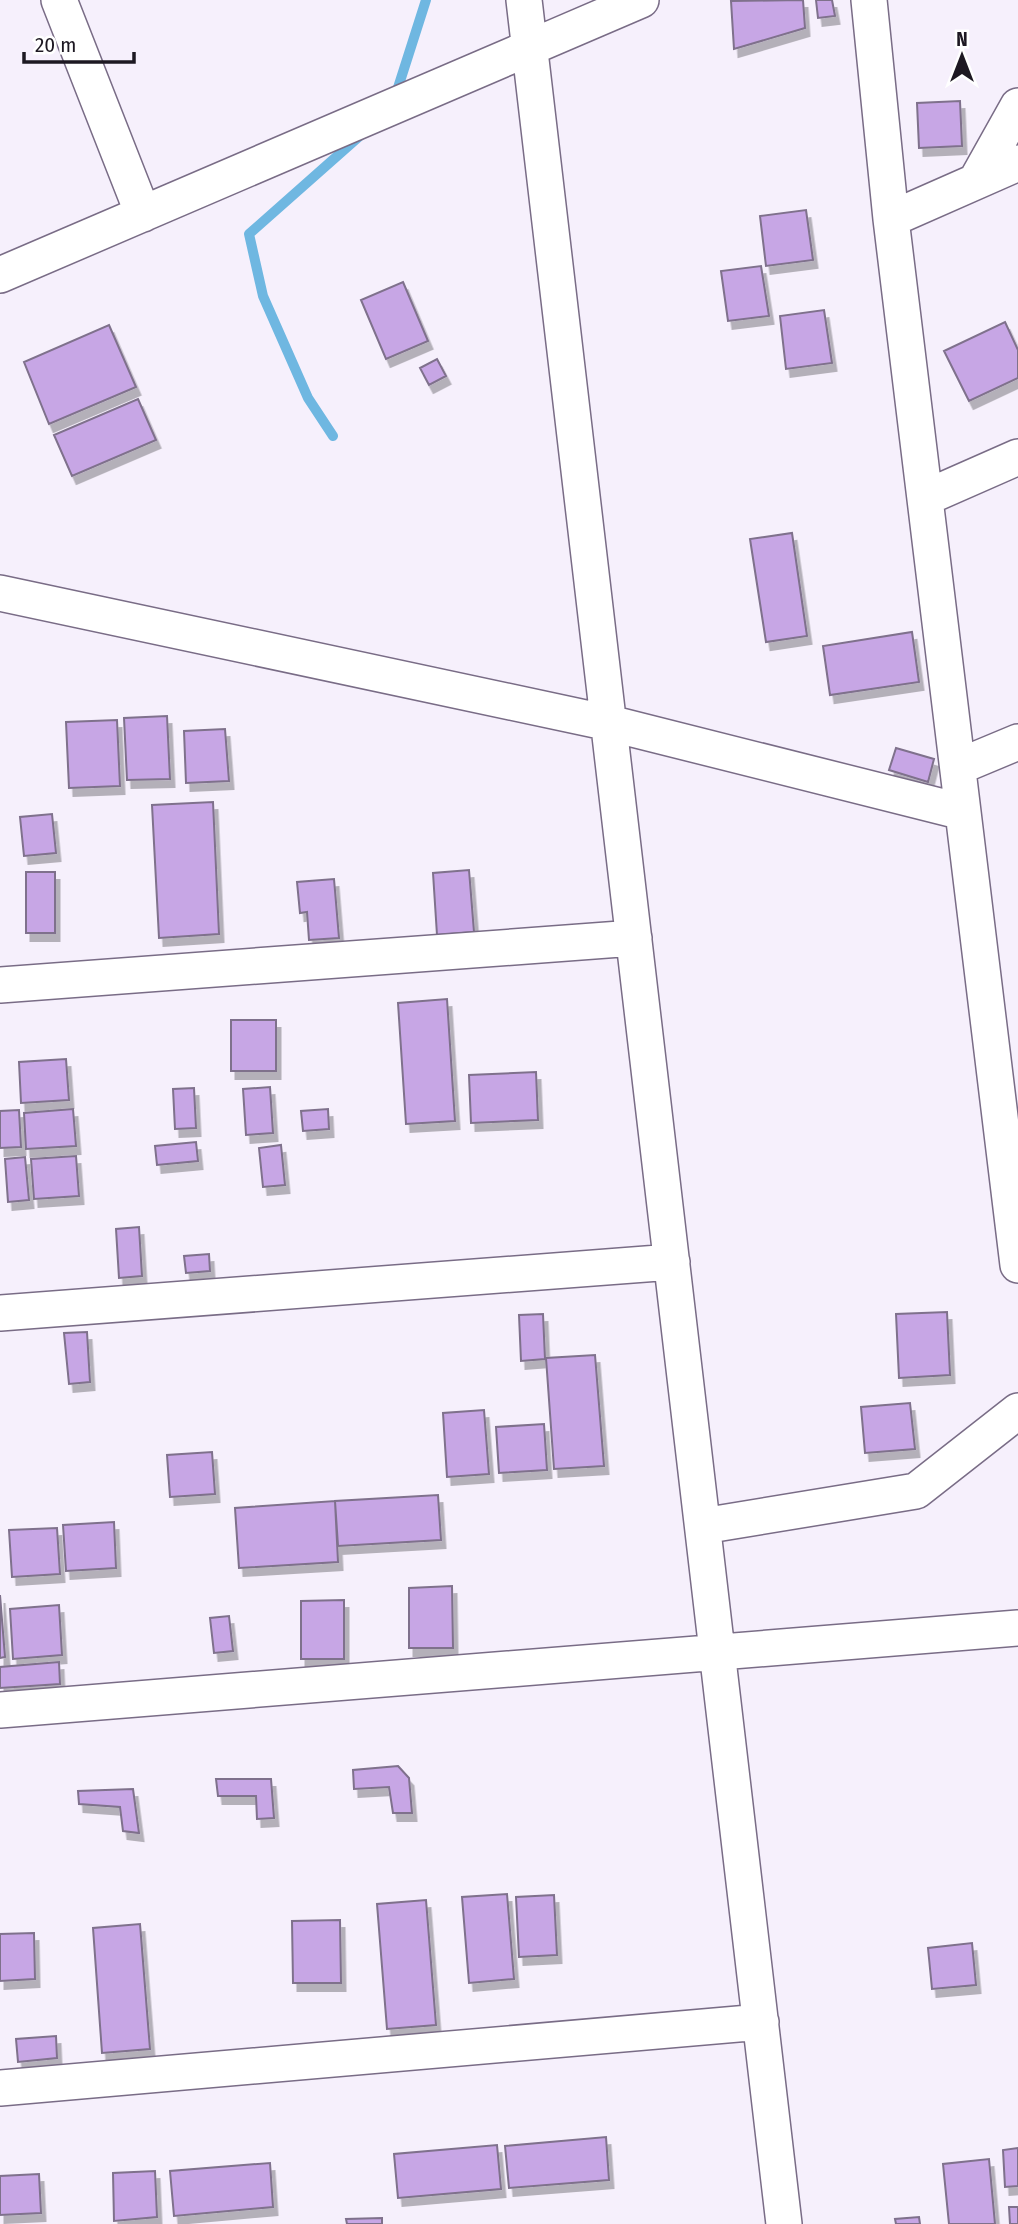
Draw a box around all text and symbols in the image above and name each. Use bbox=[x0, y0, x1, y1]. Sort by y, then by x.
scale bar bbox=[24, 21, 135, 65]
north arrow bbox=[927, 21, 997, 91]
text: N bbox=[956, 28, 968, 51]
text: 20 m bbox=[35, 32, 76, 58]

